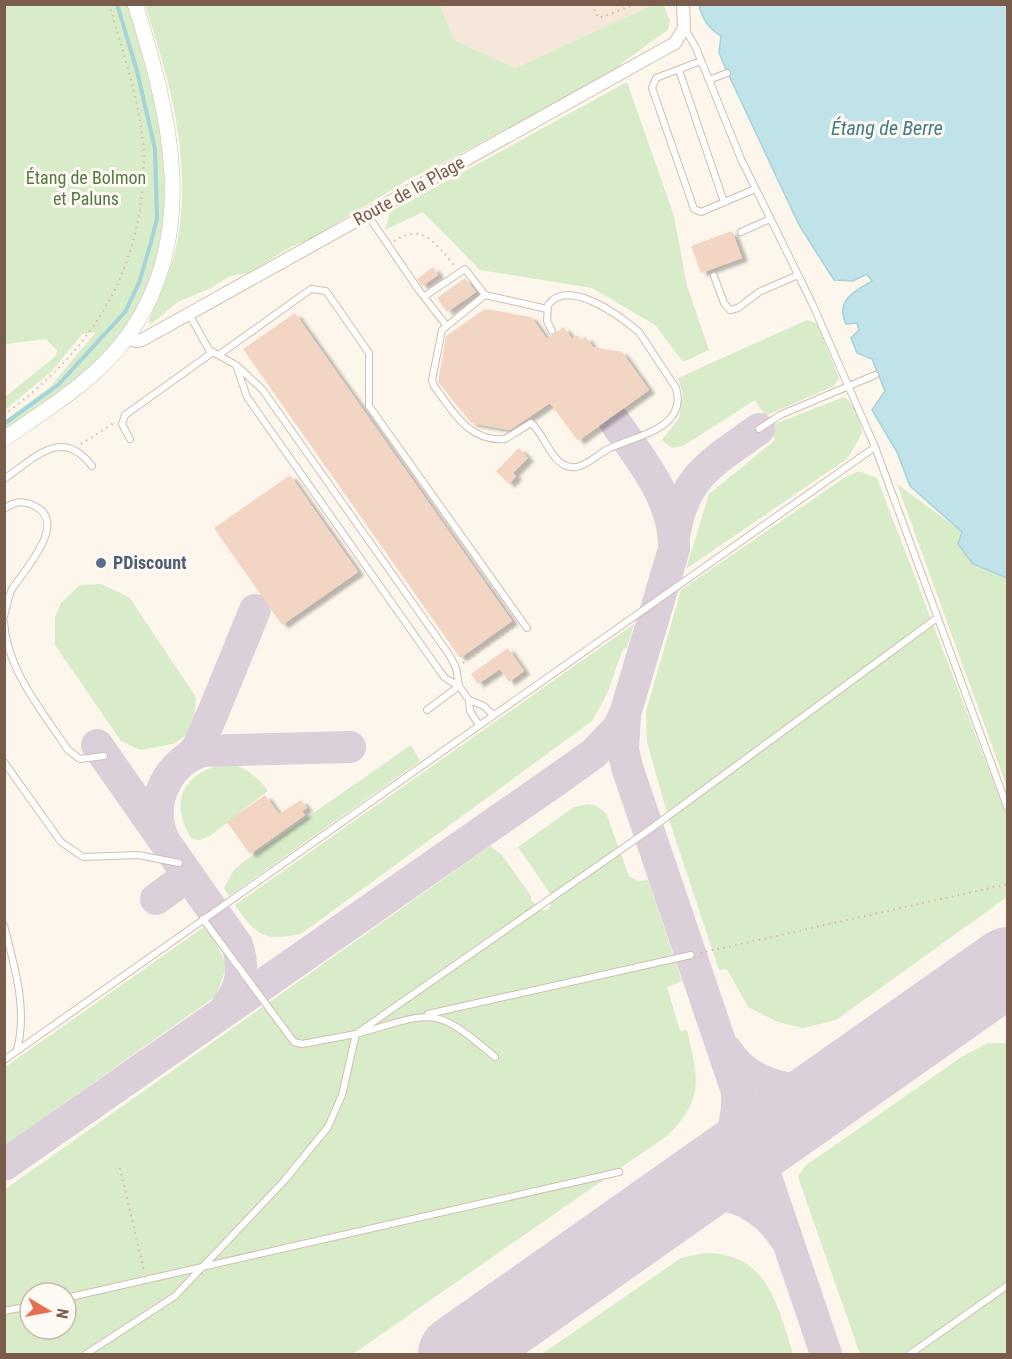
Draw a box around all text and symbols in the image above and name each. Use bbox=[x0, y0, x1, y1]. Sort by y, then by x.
water label: Étang de Berre bbox=[831, 116, 943, 140]
street label: Route de la Plage bbox=[350, 151, 468, 230]
park label: Étang de Bolmon et Paluns bbox=[26, 167, 146, 209]
place label: PDiscount bbox=[113, 552, 187, 573]
marker: PDiscount bbox=[94, 556, 108, 570]
north arrow bbox=[18, 1281, 78, 1341]
text: N bbox=[52, 1307, 72, 1320]

